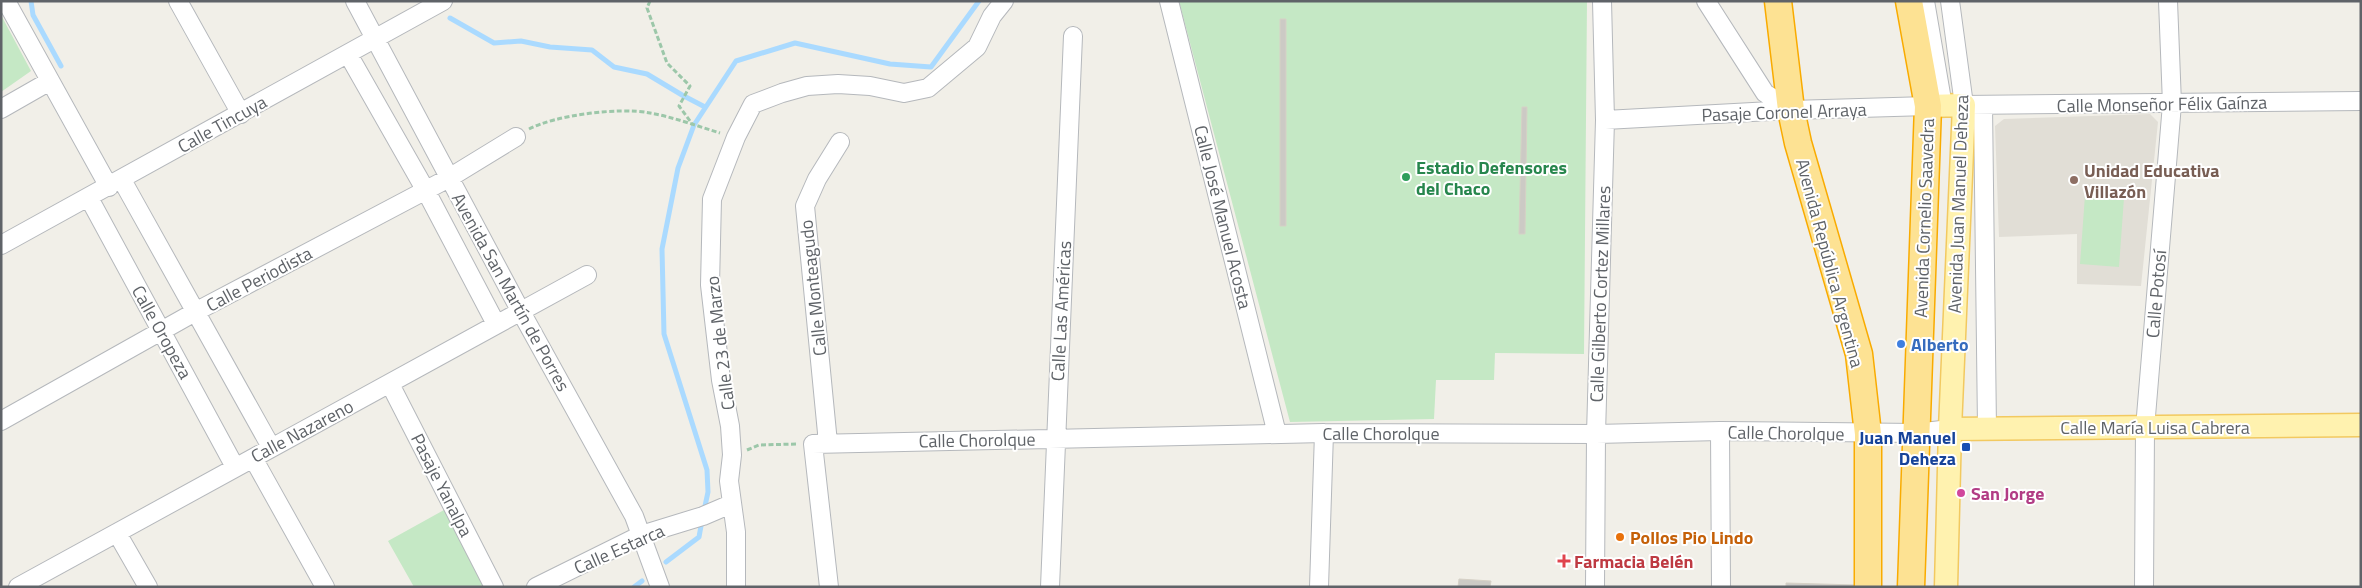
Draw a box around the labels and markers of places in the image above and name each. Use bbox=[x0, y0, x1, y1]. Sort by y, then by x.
place label: Estadio Defensores del Chaco bbox=[1416, 154, 1567, 202]
place label: Unidad Educativa Villazón bbox=[2084, 157, 2219, 205]
marker: Estadio Defensores del Chaco bbox=[1400, 171, 1412, 183]
marker: Unidad Educativa Villazón bbox=[2068, 174, 2080, 186]
place label: Alberto bbox=[1911, 331, 1969, 358]
marker: Alberto bbox=[1895, 338, 1907, 350]
place label: Juan Manuel Deheza bbox=[1859, 424, 1956, 472]
marker: Juan Manuel Deheza bbox=[1960, 441, 1972, 453]
place label: San Jorge bbox=[1971, 480, 2044, 507]
marker: San Jorge bbox=[1955, 487, 1967, 499]
place label: Pollos Pio Lindo bbox=[1630, 524, 1753, 551]
marker: Pollos Pio Lindo bbox=[1614, 531, 1626, 543]
place label: Farmacia Belén bbox=[1574, 548, 1693, 575]
marker: Farmacia Belén bbox=[1558, 555, 1570, 567]

